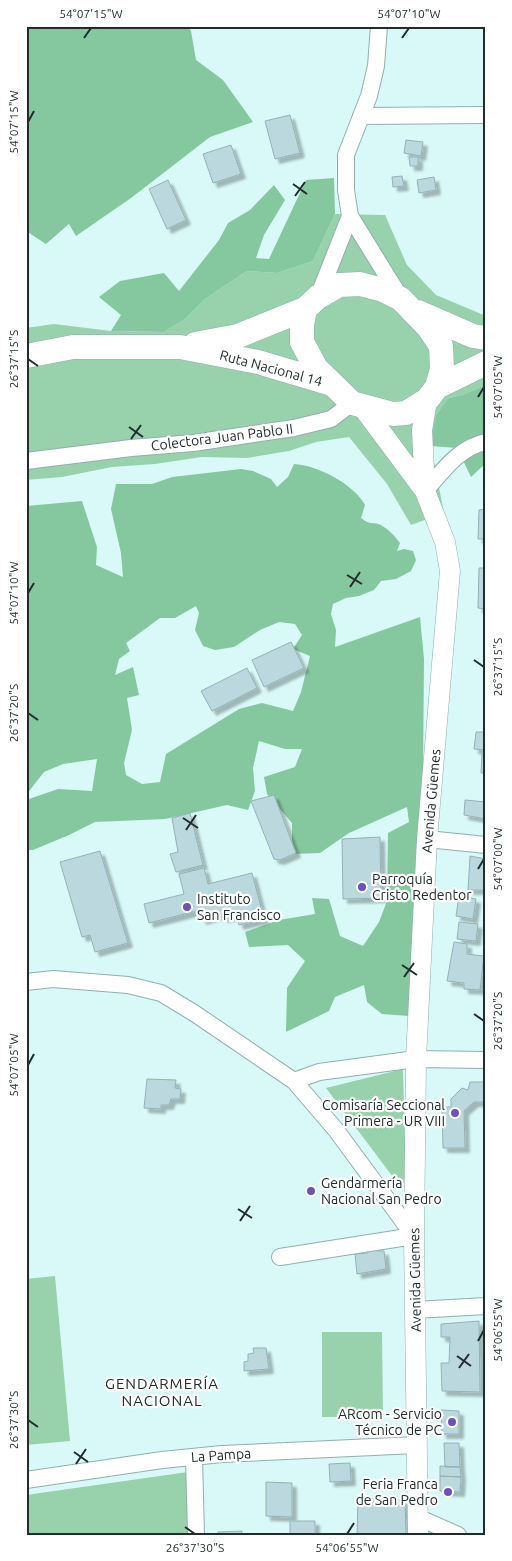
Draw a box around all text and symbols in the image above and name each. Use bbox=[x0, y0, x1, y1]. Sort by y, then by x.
text: 54°07'15"W bbox=[59, 7, 123, 20]
text: 54°07'10"W bbox=[377, 7, 441, 20]
text: 54°07'15"W bbox=[7, 90, 20, 154]
text: 26°37'15"S bbox=[7, 330, 20, 388]
street label: Ruta Nacional 14 bbox=[218, 347, 324, 389]
text: 54°07'05"W bbox=[491, 355, 504, 419]
street label: Colectora Juan Pablo II bbox=[150, 420, 294, 454]
text: 54°07'10"W bbox=[7, 561, 20, 625]
text: 26°37'15"S bbox=[491, 638, 504, 696]
text: 26°37'20"S bbox=[7, 684, 20, 742]
street label: Avenida Güemes bbox=[418, 748, 444, 854]
text: 54°07'00"W bbox=[491, 827, 504, 891]
place label: Parroquía Cristo Redentor bbox=[372, 871, 472, 903]
marker: Parroquía Cristo Redentor bbox=[356, 881, 368, 893]
place label: Instituto San Francisco bbox=[197, 891, 281, 923]
marker: Instituto San Francisco bbox=[181, 901, 193, 913]
text: 26°37'20"S bbox=[491, 992, 504, 1050]
text: 54°07'05"W bbox=[7, 1033, 20, 1097]
place label: Comisaría Seccional Primera - UR VIII bbox=[322, 1097, 445, 1129]
marker: Comisaría Seccional Primera - UR VIII bbox=[449, 1107, 461, 1119]
place label: Gendarmería Nacional San Pedro bbox=[321, 1175, 442, 1207]
marker: Gendarmería Nacional San Pedro bbox=[305, 1185, 317, 1197]
street label: Avenida Güemes bbox=[406, 1228, 424, 1332]
text: 54°06'55"W bbox=[491, 1298, 504, 1362]
district label: GENDARMERÍA NACIONAL bbox=[105, 1375, 219, 1409]
text: 26°37'30"S bbox=[7, 1391, 20, 1449]
place label: ARcom - Servicio Técnico de PC bbox=[338, 1406, 442, 1438]
marker: ARcom - Servicio Técnico de PC bbox=[446, 1416, 458, 1428]
street label: La Pampa bbox=[190, 1445, 252, 1465]
place label: Feria Franca de San Pedro bbox=[356, 1476, 438, 1508]
marker: Feria Franca de San Pedro bbox=[442, 1486, 454, 1498]
text: 26°37'30"S bbox=[166, 1541, 224, 1554]
text: 54°06'55"W bbox=[315, 1541, 379, 1554]

